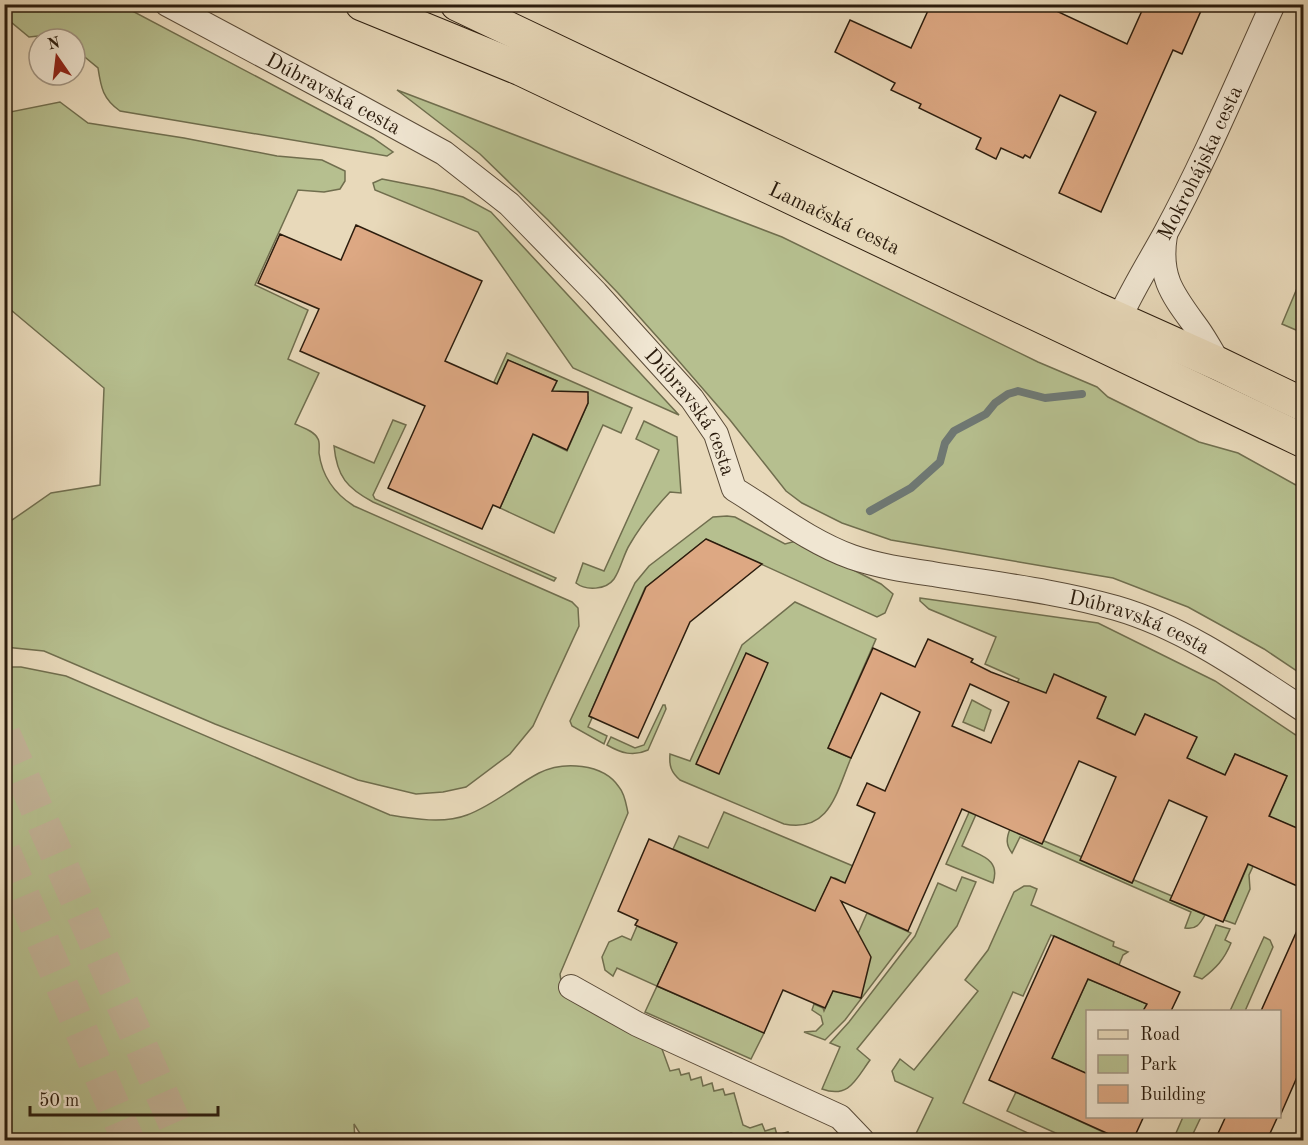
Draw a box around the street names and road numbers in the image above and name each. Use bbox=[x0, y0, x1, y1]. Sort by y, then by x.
street label: Dúbravská cesta bbox=[262, 50, 404, 139]
street label: Mokrohájska cesta bbox=[1155, 83, 1247, 244]
street label: Lamačská cesta bbox=[765, 179, 903, 259]
street label: Dúbravská cesta bbox=[640, 345, 738, 478]
street label: Dúbravská cesta bbox=[1066, 588, 1213, 659]

